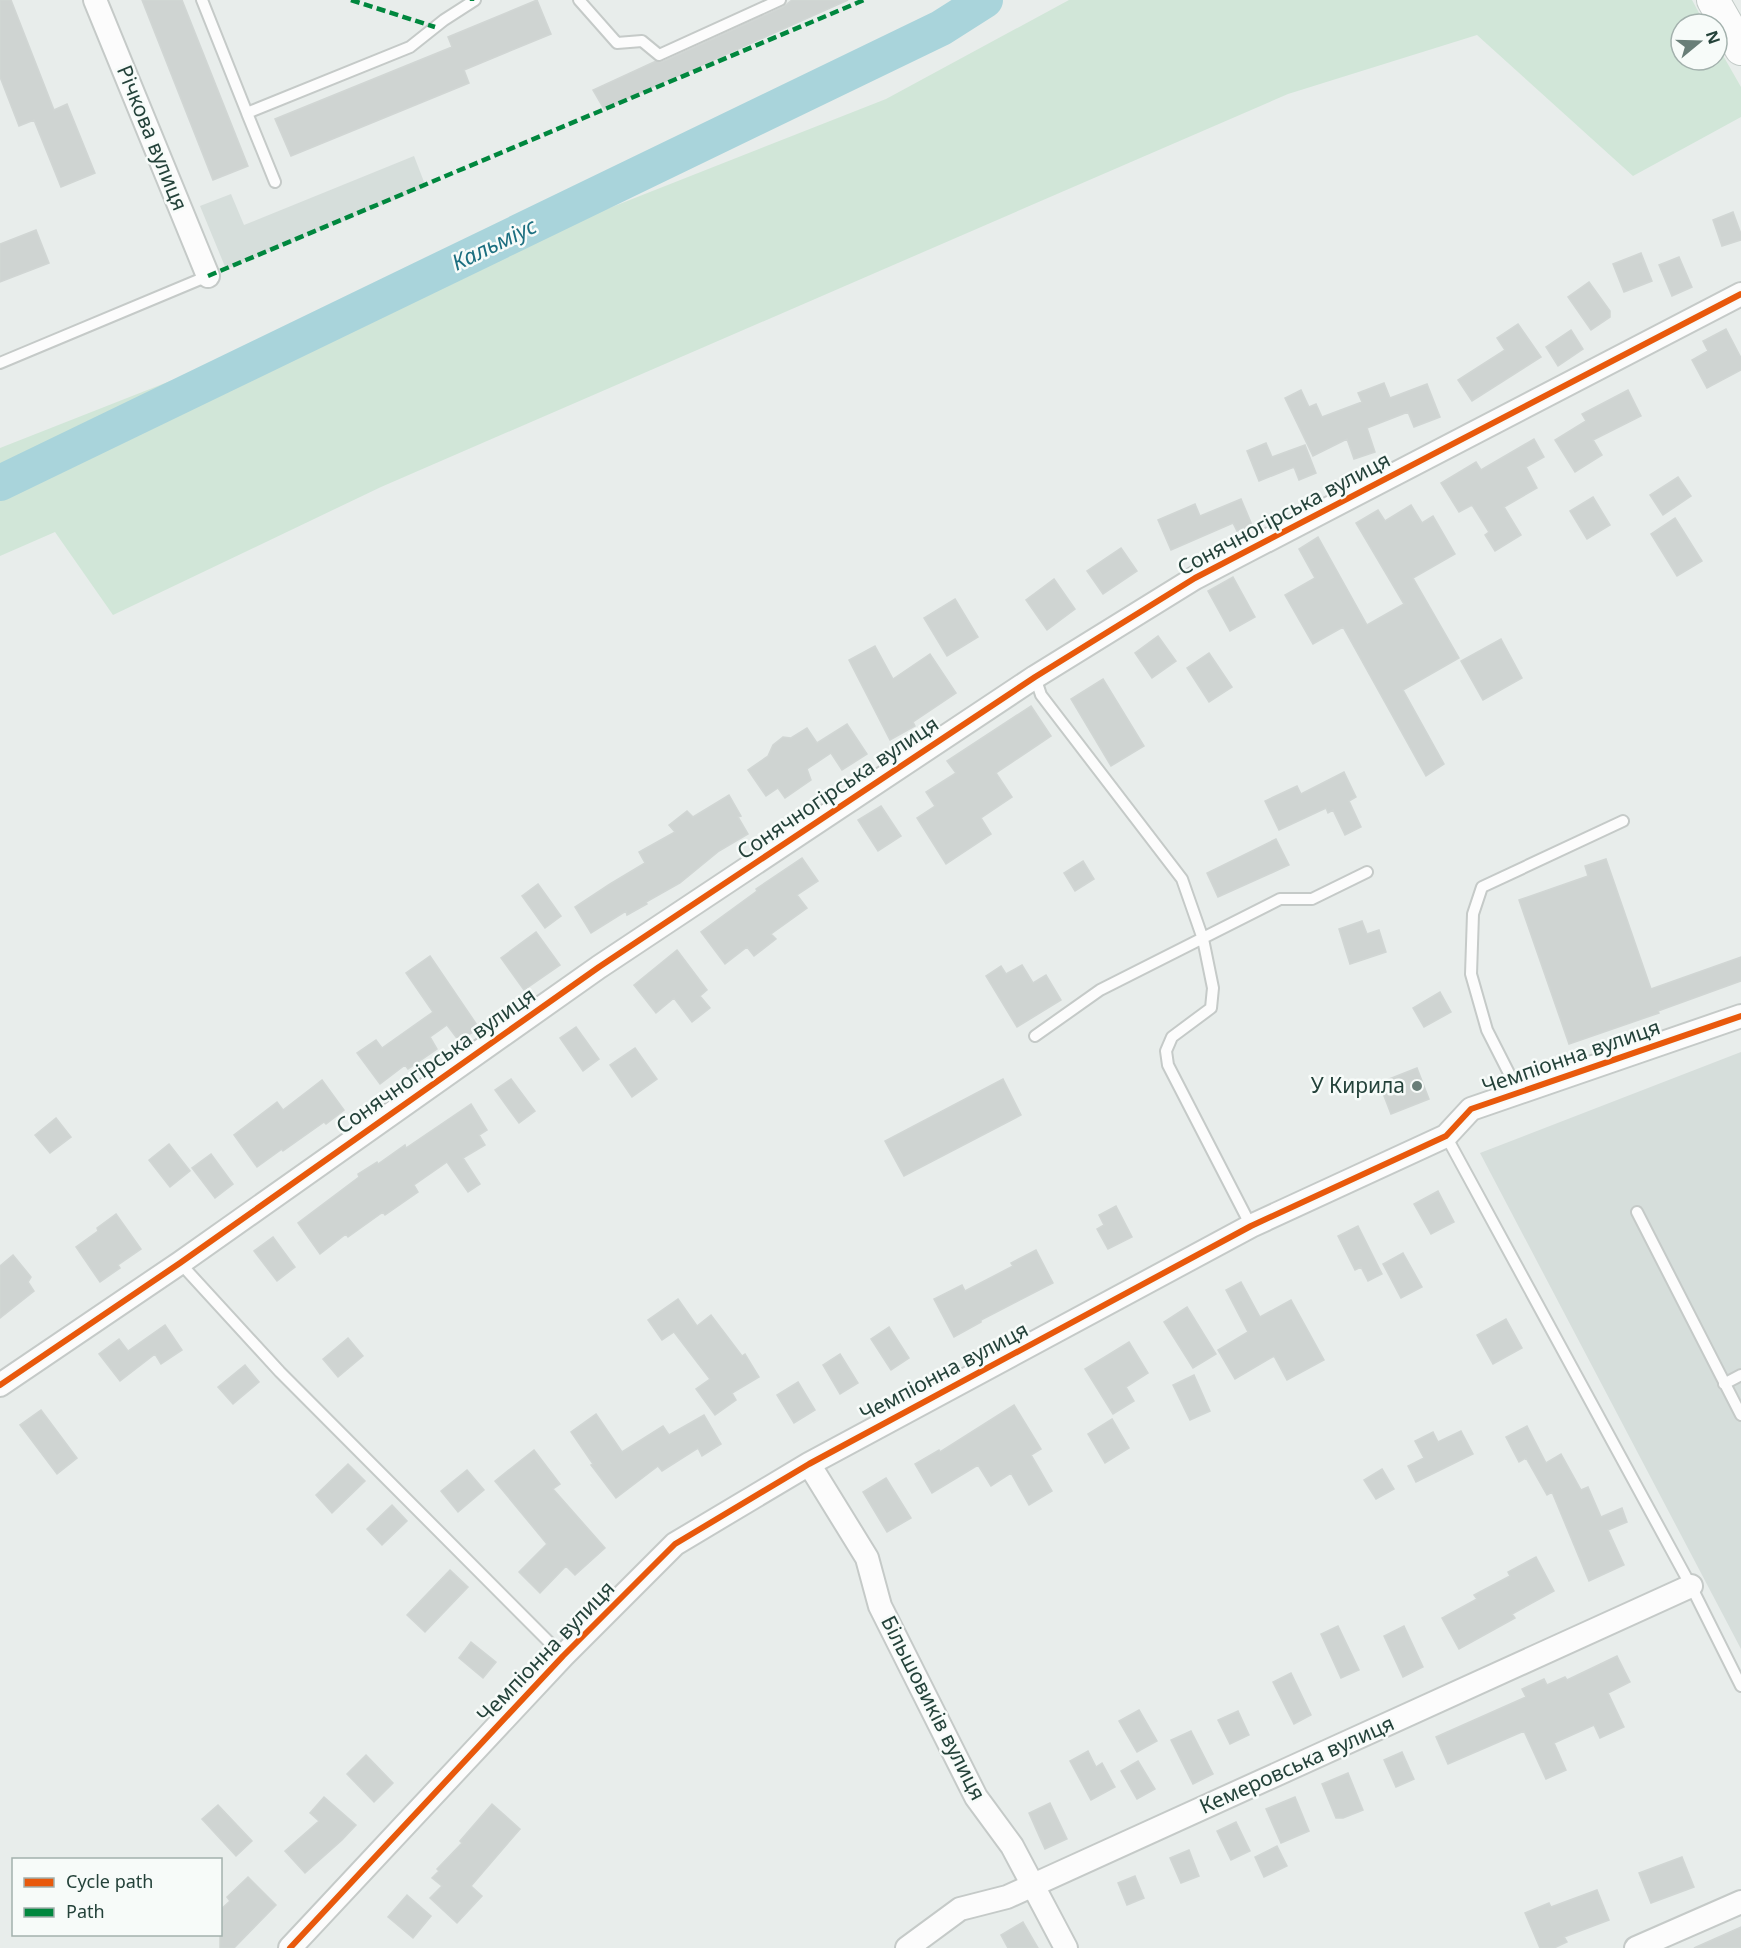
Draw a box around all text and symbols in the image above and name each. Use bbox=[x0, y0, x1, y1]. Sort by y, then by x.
north arrow bbox=[1669, 12, 1729, 72]
text: N bbox=[1701, 27, 1726, 47]
street label: Річкова вулиця bbox=[111, 61, 195, 214]
water label: Кальміус bbox=[446, 209, 542, 276]
street label: Сонячногірська вулиця bbox=[1172, 445, 1395, 581]
street label: Сонячногірська вулиця bbox=[731, 709, 944, 865]
street label: Сонячногірська вулиця bbox=[330, 981, 541, 1140]
street label: Чемпіонна вулиця bbox=[1478, 1012, 1664, 1100]
place label: У Кирила bbox=[1311, 1071, 1405, 1099]
marker: У Кирила bbox=[1410, 1079, 1424, 1093]
street label: Чемпіонна вулиця bbox=[854, 1315, 1033, 1427]
street label: Чемпіонна вулиця bbox=[470, 1574, 620, 1728]
street label: Більшовиків вулиця bbox=[875, 1610, 993, 1805]
street label: Кемеровська вулиця bbox=[1195, 1709, 1398, 1820]
legend bbox=[12, 1858, 222, 1936]
text: Cycle path bbox=[66, 1869, 153, 1893]
text: Path bbox=[66, 1899, 105, 1923]

